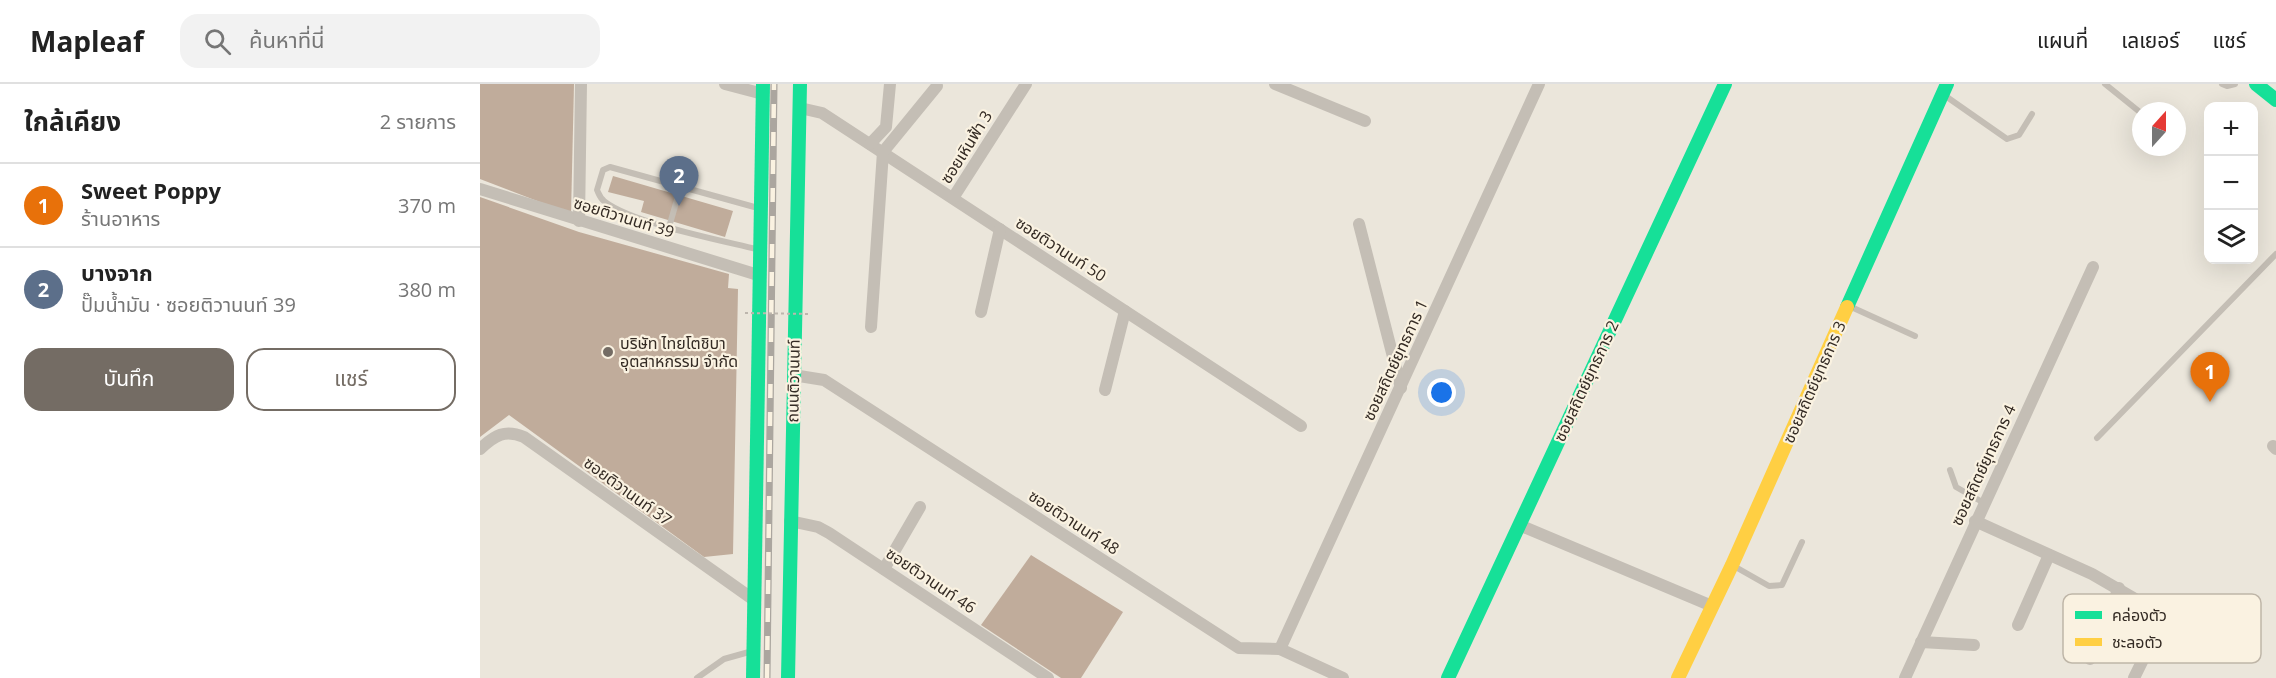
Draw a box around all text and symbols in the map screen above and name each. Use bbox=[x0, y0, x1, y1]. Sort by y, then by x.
search box bbox=[180, 14, 600, 68]
text: Mapleaf bbox=[30, 22, 144, 60]
text: ค้นหาที่นี่ bbox=[249, 24, 325, 54]
icon: search bbox=[201, 25, 234, 58]
text: แผนที่ bbox=[2037, 26, 2088, 54]
text: เลเยอร์ bbox=[2121, 26, 2180, 54]
text: แชร์ bbox=[2213, 26, 2246, 54]
north arrow bbox=[2132, 102, 2186, 156]
map controls bbox=[2204, 102, 2258, 264]
button: + bbox=[2204, 102, 2258, 156]
text: ใกล้เคียง bbox=[24, 103, 121, 139]
street label: ซอยเหินฟ้า 3 bbox=[935, 106, 997, 188]
text: 2 รายการ bbox=[380, 108, 456, 135]
pin: 2 bbox=[660, 156, 698, 206]
button: − bbox=[2204, 156, 2258, 210]
text: Sweet Poppy bbox=[81, 175, 221, 205]
street label: ซอยติวานนท์ 39 bbox=[571, 191, 677, 243]
text: 1 bbox=[38, 192, 49, 219]
text: 370 m bbox=[398, 192, 456, 219]
text: ร้านอาหาร bbox=[81, 205, 160, 232]
button: layers bbox=[2204, 210, 2258, 264]
street label: ซอยติวานนท์ 50 bbox=[1011, 211, 1111, 287]
text: บางจาก bbox=[81, 257, 153, 287]
text: 2 bbox=[38, 276, 49, 303]
text: 380 m bbox=[398, 276, 456, 303]
text: ปั๊มน้ำมัน · ซอยติวานนท์ 39 bbox=[81, 291, 296, 318]
street label: ซอยสถิตย์ยุทธการ 1 bbox=[1357, 296, 1433, 424]
street label: ซอยสถิตย์ยุทธการ 2 bbox=[1548, 317, 1624, 445]
street label: ซอยสถิตย์ยุทธการ 3 bbox=[1777, 318, 1851, 446]
place label: บริษัท ไทยโตชิบา อุตสาหกรรม จำกัด bbox=[620, 332, 738, 372]
street label: ถนนติวานนท์ bbox=[781, 339, 805, 423]
marker: บริษัท ไทยโตชิบา อุตสาหกรรม จำกัด bbox=[601, 345, 615, 359]
button: บันทึก bbox=[24, 348, 234, 411]
button: แชร์ bbox=[246, 348, 456, 411]
pin: 1 bbox=[2190, 352, 2230, 402]
your location bbox=[1427, 378, 1456, 407]
street label: ซอยสถิตย์ยุทธการ 4 bbox=[1945, 401, 2021, 529]
street label: ซอยติวานนท์ 37 bbox=[579, 452, 677, 530]
street label: ซอยติวานนท์ 48 bbox=[1024, 484, 1124, 560]
street label: ซอยติวานนท์ 46 bbox=[882, 542, 980, 618]
legend bbox=[2063, 594, 2261, 663]
text: คล่องตัว bbox=[2112, 604, 2167, 626]
text: ชะลอตัว bbox=[2112, 631, 2163, 653]

